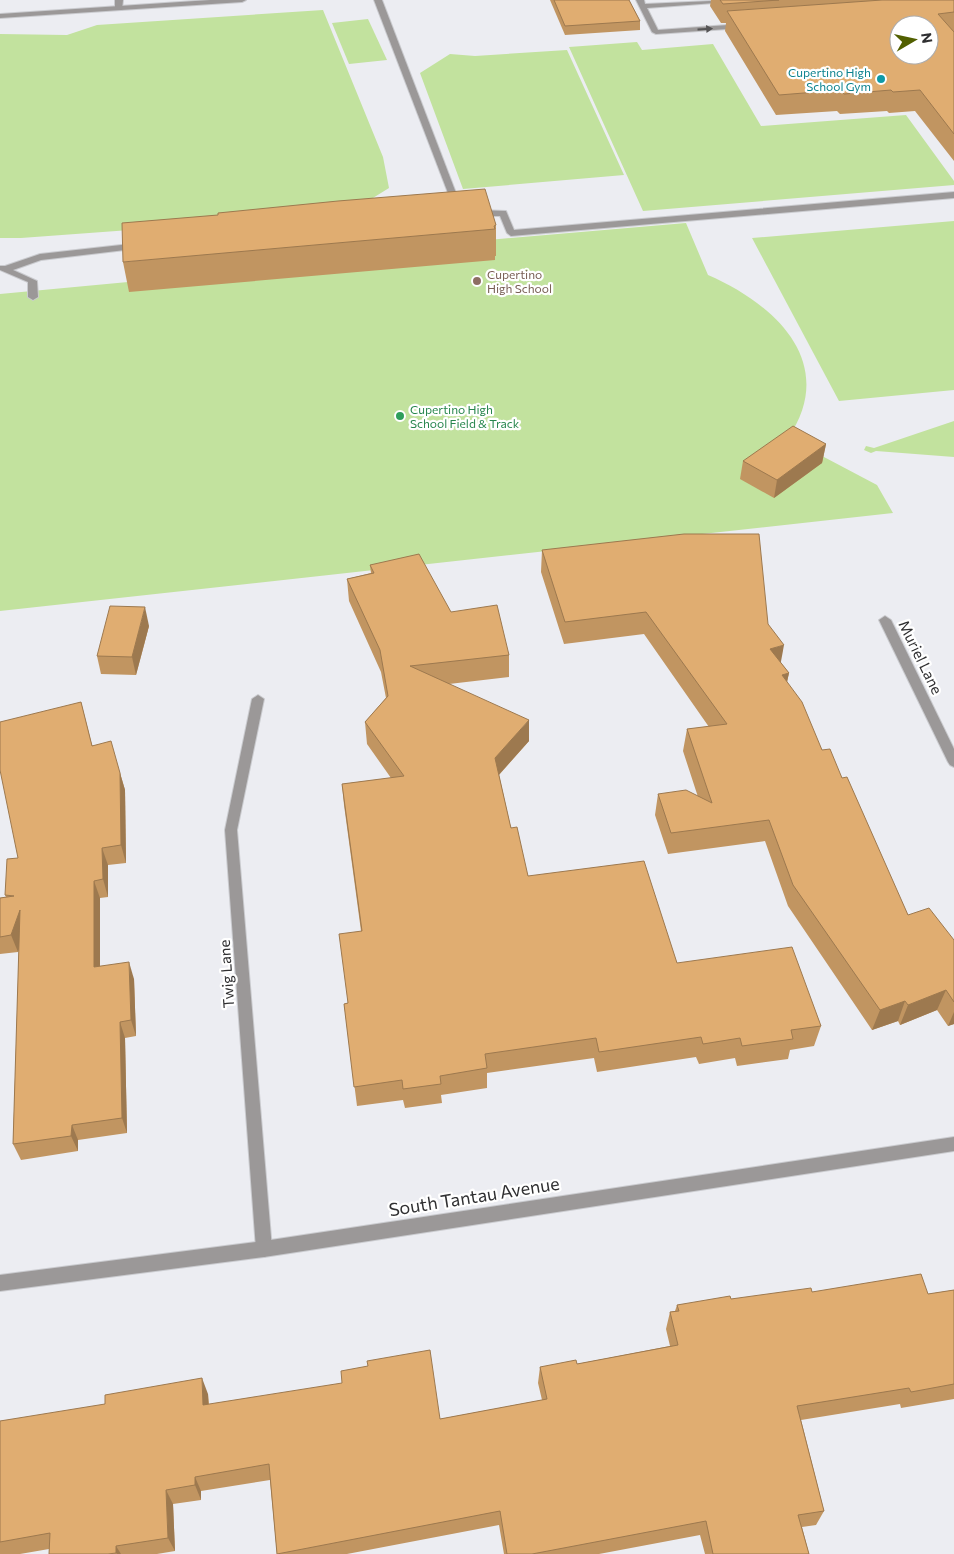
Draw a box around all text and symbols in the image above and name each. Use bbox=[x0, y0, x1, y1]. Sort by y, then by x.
north arrow bbox=[889, 15, 939, 65]
one-way arrow bbox=[697, 25, 713, 33]
text: N bbox=[918, 31, 937, 44]
place label: Cupertino High School Gym bbox=[788, 65, 871, 93]
marker: Cupertino High School Gym bbox=[875, 73, 887, 85]
place label: Cupertino High School bbox=[487, 267, 552, 295]
marker: Cupertino High School bbox=[471, 275, 483, 287]
place label: Cupertino High School Field & Track bbox=[410, 402, 520, 430]
marker: Cupertino High School Field & Track bbox=[394, 410, 406, 422]
street label: Muriel Lane bbox=[895, 617, 947, 697]
street label: Twig Lane bbox=[215, 939, 237, 1009]
street label: South Tantau Avenue bbox=[387, 1172, 561, 1220]

